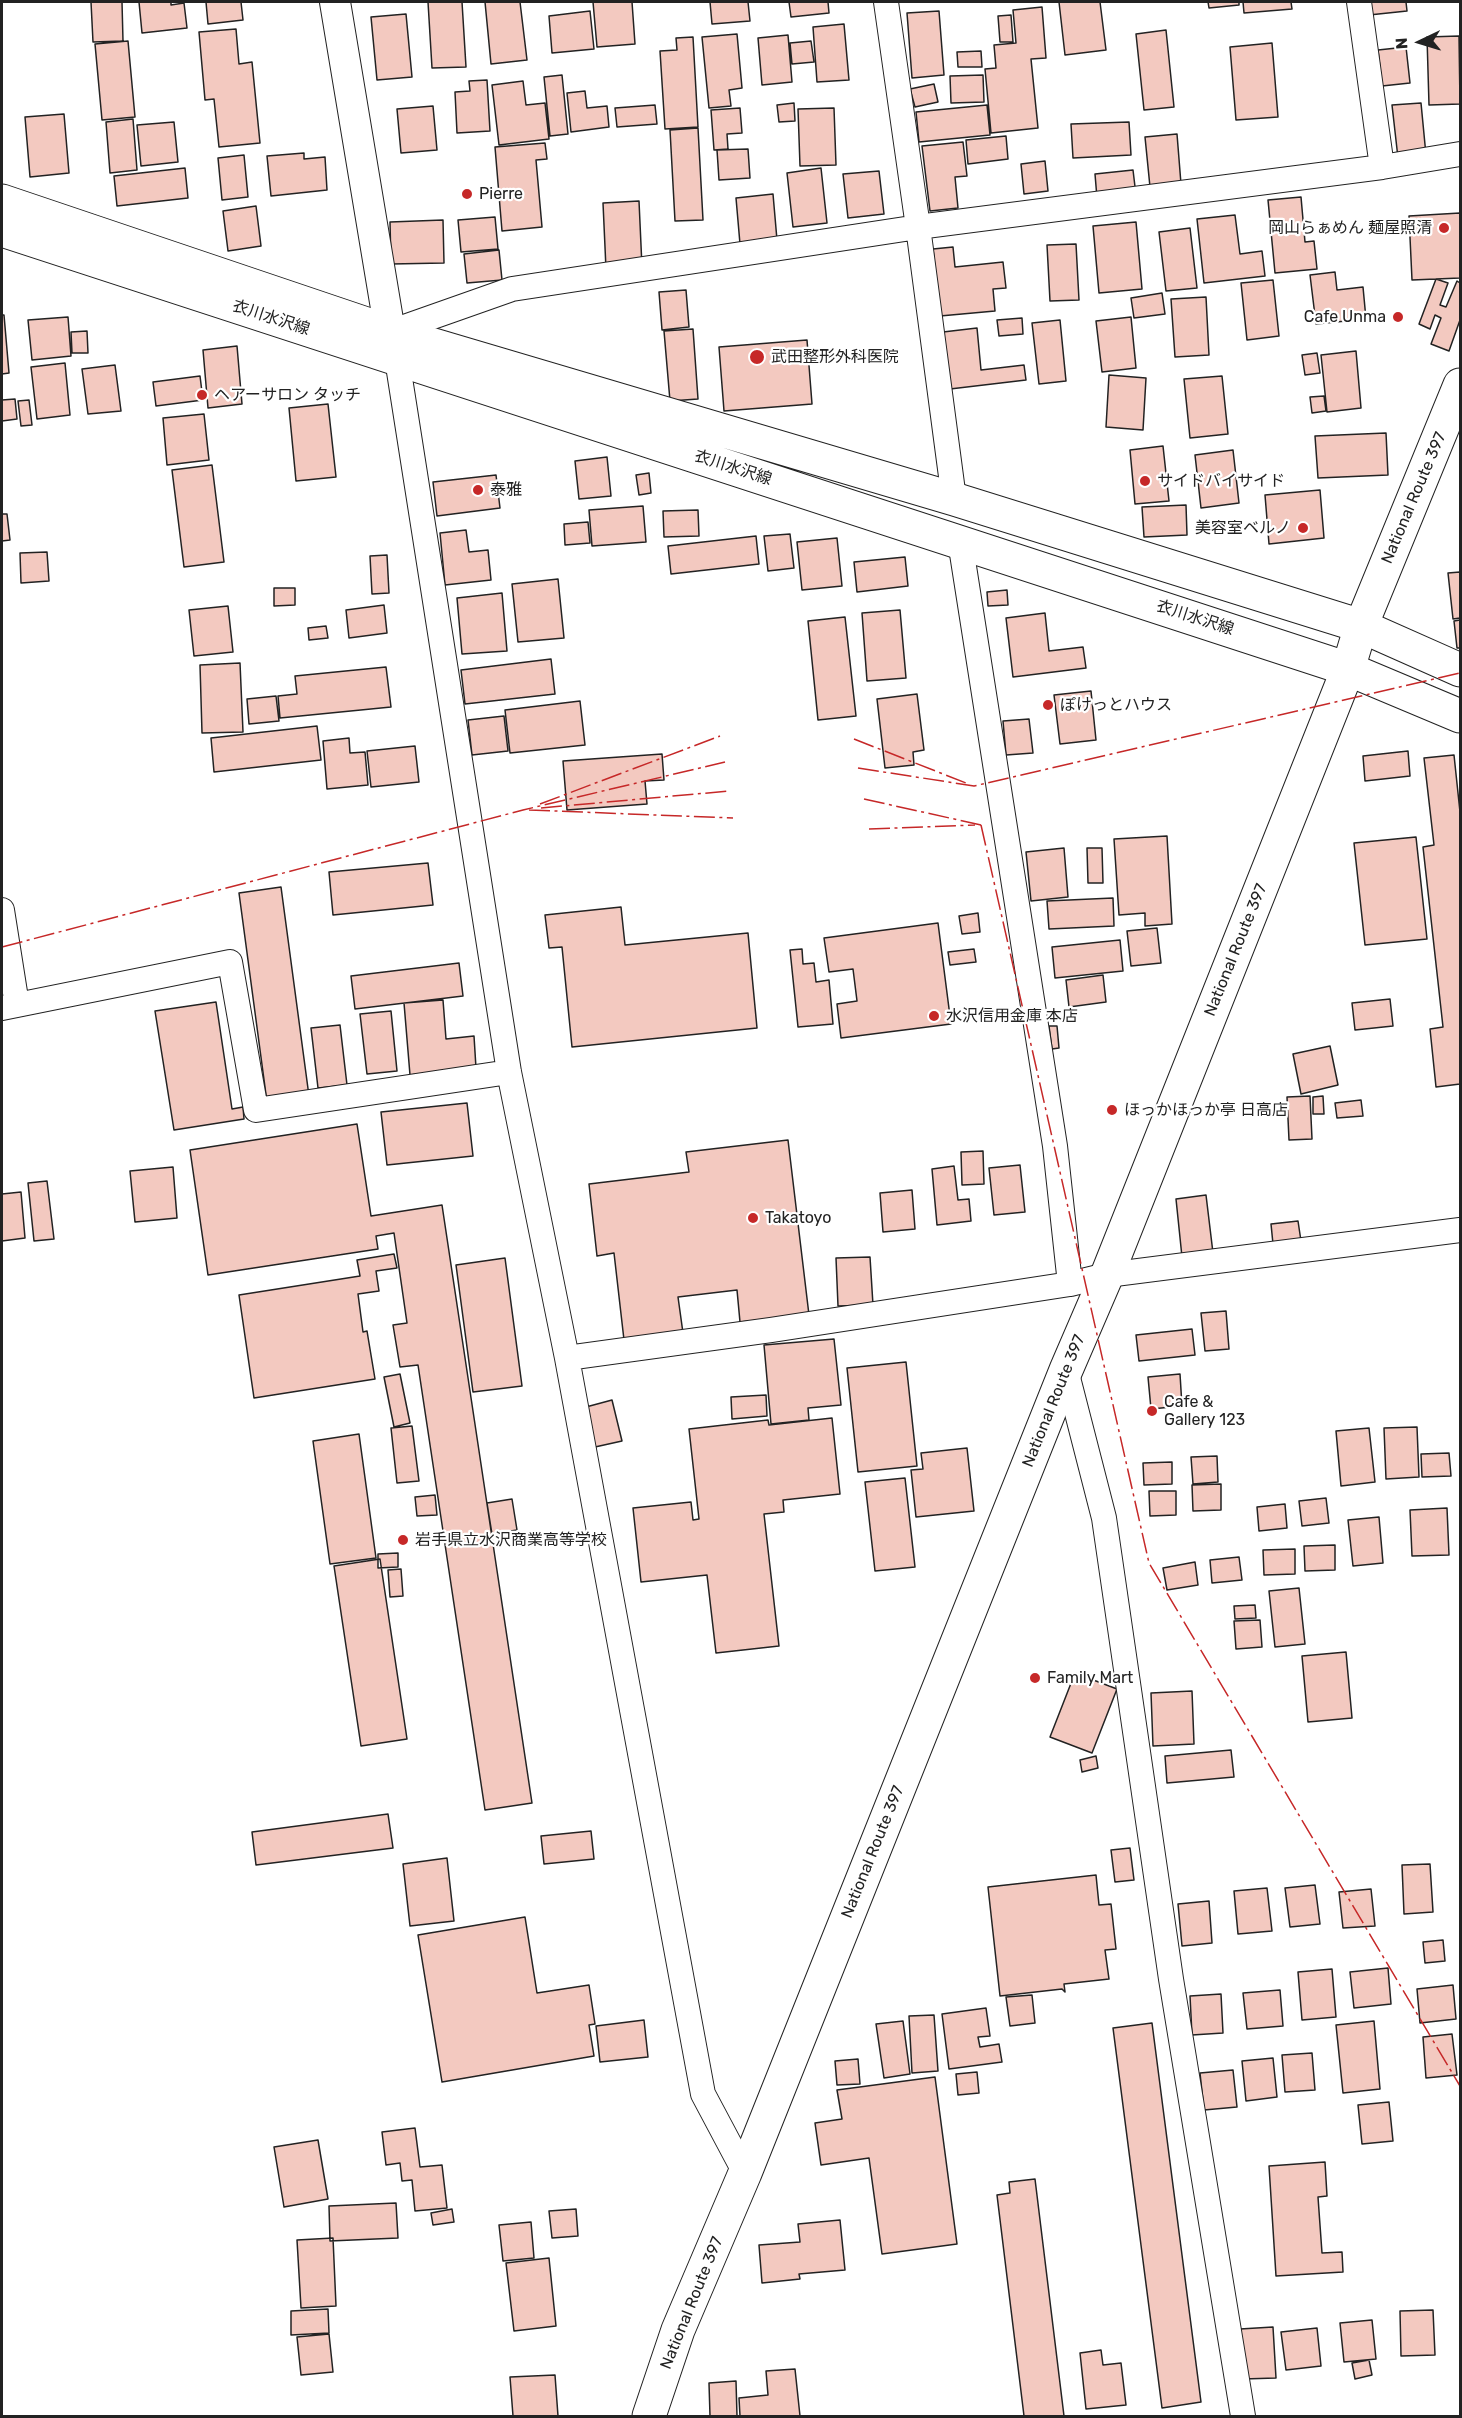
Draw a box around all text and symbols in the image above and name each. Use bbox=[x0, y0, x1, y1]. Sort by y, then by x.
north arrow bbox=[1390, 12, 1450, 72]
text: N bbox=[1392, 37, 1411, 50]
place label: Pierre bbox=[479, 184, 523, 204]
marker: Pierre bbox=[460, 187, 474, 201]
place label: 岡山らぁめん 麺屋照清 bbox=[1268, 218, 1432, 238]
marker: 岡山らぁめん 麺屋照清 bbox=[1437, 221, 1451, 235]
street label: 衣川水沢線 bbox=[230, 297, 312, 339]
place label: Cafe Unma bbox=[1304, 307, 1386, 327]
marker: Cafe Unma bbox=[1391, 310, 1405, 324]
place label: 武田整形外科医院 bbox=[771, 347, 899, 367]
marker: 武田整形外科医院 bbox=[748, 348, 766, 366]
place label: ヘアーサロン タッチ bbox=[214, 385, 361, 405]
marker: ヘアーサロン タッチ bbox=[195, 388, 209, 402]
street label: National Route 397 bbox=[1378, 429, 1450, 567]
street label: 衣川水沢線 bbox=[692, 447, 774, 489]
place label: サイドバイサイド bbox=[1157, 471, 1285, 491]
marker: サイドバイサイド bbox=[1138, 474, 1152, 488]
place label: 泰雅 bbox=[490, 480, 522, 500]
marker: 泰雅 bbox=[471, 483, 485, 497]
place label: 美容室ベルノ bbox=[1195, 518, 1291, 538]
marker: 美容室ベルノ bbox=[1296, 521, 1310, 535]
street label: 衣川水沢線 bbox=[1154, 597, 1236, 639]
place label: ぽけっとハウス bbox=[1060, 695, 1172, 715]
marker: ぽけっとハウス bbox=[1041, 698, 1055, 712]
street label: National Route 397 bbox=[1201, 881, 1271, 1019]
place label: 水沢信用金庫 本店 bbox=[946, 1006, 1078, 1026]
marker: 水沢信用金庫 本店 bbox=[927, 1009, 941, 1023]
place label: ほっかほっか亭 日高店 bbox=[1124, 1100, 1288, 1120]
marker: ほっかほっか亭 日高店 bbox=[1105, 1103, 1119, 1117]
place label: Takatoyo bbox=[765, 1208, 831, 1228]
marker: Takatoyo bbox=[746, 1211, 760, 1225]
street label: National Route 397 bbox=[1019, 1332, 1089, 1470]
place label: Cafe & Gallery 123 bbox=[1164, 1392, 1245, 1430]
marker: Cafe & Gallery 123 bbox=[1145, 1404, 1159, 1418]
place label: 岩手県立水沢商業高等学校 bbox=[415, 1530, 607, 1550]
marker: 岩手県立水沢商業高等学校 bbox=[396, 1533, 410, 1547]
place label: Family Mart bbox=[1047, 1668, 1133, 1688]
marker: Family Mart bbox=[1028, 1671, 1042, 1685]
street label: National Route 397 bbox=[838, 1783, 908, 1921]
street label: National Route 397 bbox=[657, 2234, 727, 2372]

